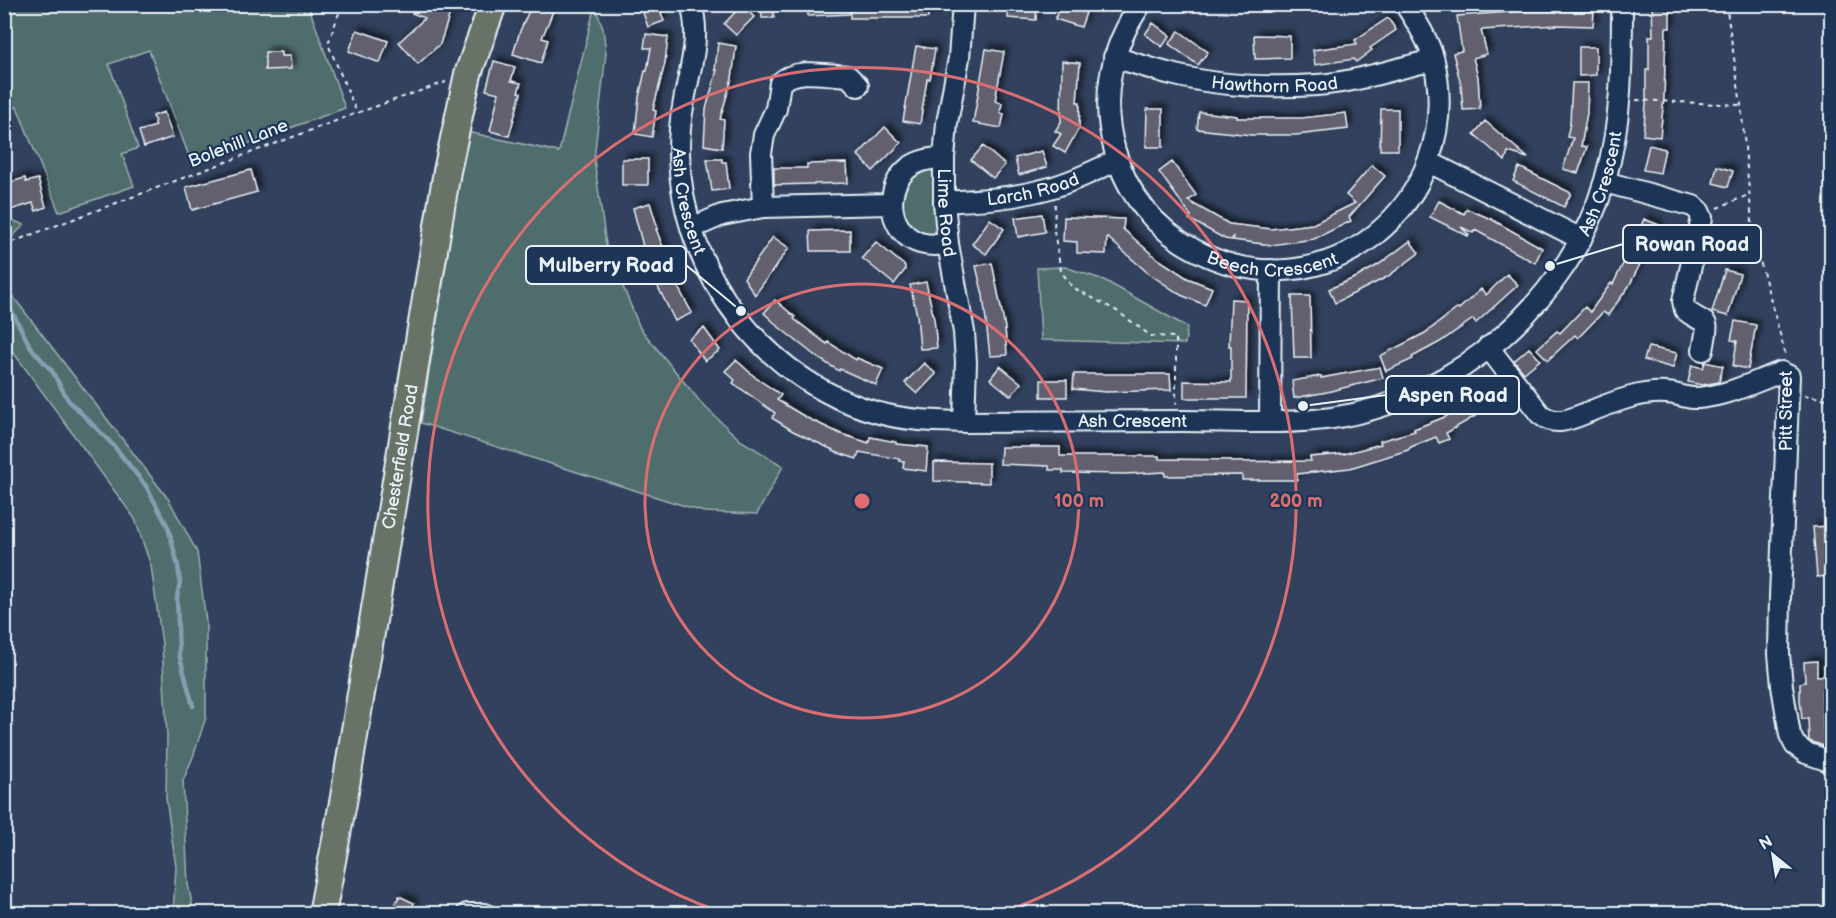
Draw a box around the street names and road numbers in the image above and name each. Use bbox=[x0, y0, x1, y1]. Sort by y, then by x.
street label: Hawthorn Road bbox=[1210, 72, 1339, 97]
street label: Bolehill Lane bbox=[185, 115, 291, 172]
street label: Ash Crescent bbox=[1574, 129, 1627, 239]
street label: Ash Crescent bbox=[668, 148, 710, 258]
street label: Lime Road bbox=[933, 168, 960, 259]
street label: Larch Road bbox=[986, 169, 1082, 210]
street label: Beech Crescent bbox=[1204, 247, 1341, 281]
street label: Pitt Street bbox=[1776, 370, 1797, 451]
street label: Chesterfield Road bbox=[378, 383, 423, 531]
street label: Ash Crescent bbox=[1078, 411, 1187, 432]

